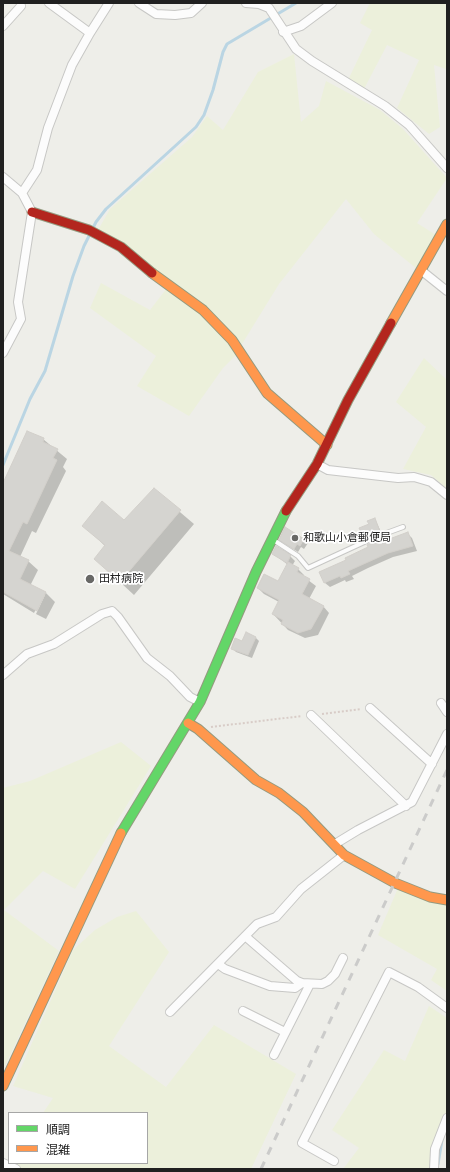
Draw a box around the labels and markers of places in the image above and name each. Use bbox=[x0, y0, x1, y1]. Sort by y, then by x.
place label: 和歌山小倉郵便局 bbox=[303, 531, 391, 545]
marker: 和歌山小倉郵便局 bbox=[290, 533, 300, 543]
place label: 田村病院 bbox=[99, 572, 143, 586]
marker: 田村病院 bbox=[84, 573, 96, 585]

